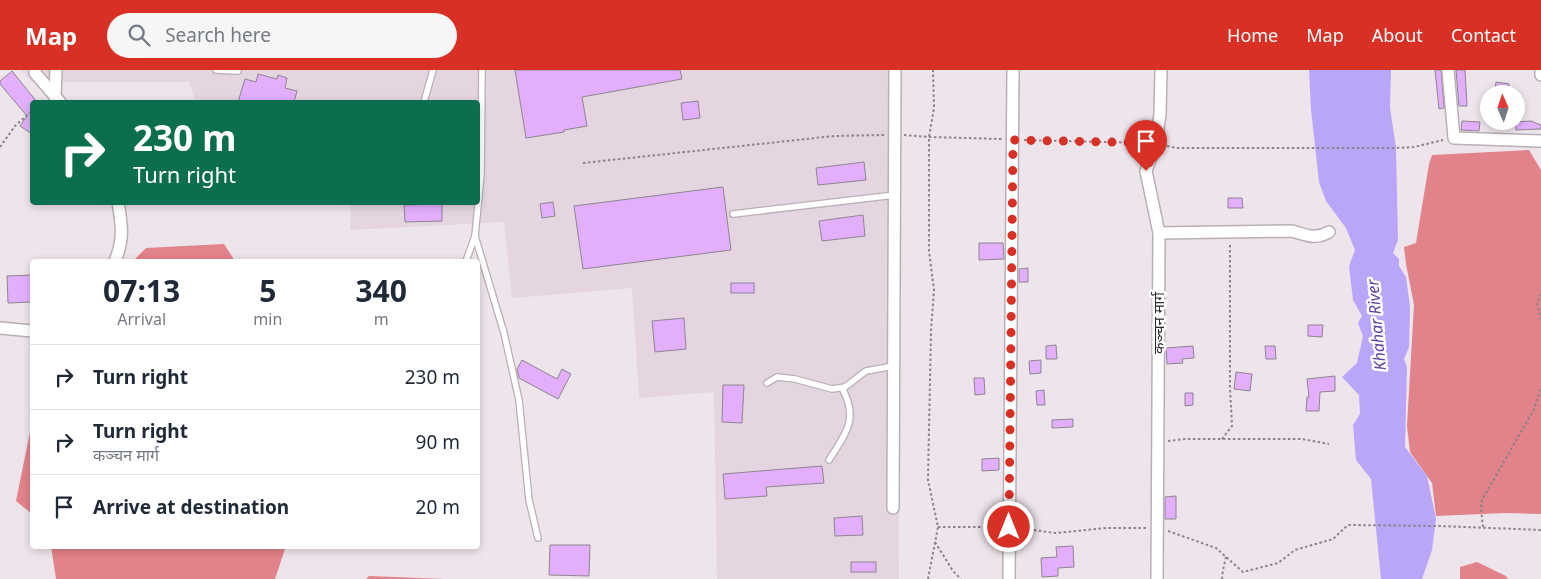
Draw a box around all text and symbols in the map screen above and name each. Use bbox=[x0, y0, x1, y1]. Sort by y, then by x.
search box bbox=[107, 13, 457, 58]
text: Map bbox=[25, 19, 77, 52]
icon: search bbox=[125, 21, 153, 49]
text: Search here bbox=[165, 22, 271, 48]
text: Home bbox=[1227, 23, 1278, 47]
text: Map bbox=[1306, 23, 1344, 47]
text: About bbox=[1372, 23, 1423, 47]
text: Contact bbox=[1451, 23, 1516, 47]
north arrow bbox=[1480, 85, 1525, 130]
map controls bbox=[1480, 85, 1525, 130]
text: 230 m bbox=[133, 114, 236, 161]
icon: right bbox=[50, 120, 115, 185]
pin bbox=[1125, 120, 1167, 171]
icon: arrive bbox=[1132, 127, 1160, 155]
text: Turn right bbox=[133, 159, 236, 189]
text: 07:13 bbox=[103, 270, 180, 311]
text: 5 bbox=[259, 270, 276, 311]
text: 340 bbox=[355, 270, 407, 311]
water label: Khahar River bbox=[1361, 278, 1391, 371]
street label: कञ्चन मार्ग bbox=[1148, 291, 1168, 354]
text: Arrival bbox=[117, 308, 166, 330]
text: min bbox=[253, 308, 282, 330]
text: m bbox=[374, 308, 389, 330]
icon: right bbox=[50, 363, 78, 391]
text: Turn right bbox=[93, 364, 188, 390]
text: 230 m bbox=[405, 364, 460, 390]
text: Turn right bbox=[93, 418, 188, 444]
icon: right bbox=[50, 428, 78, 456]
text: 90 m bbox=[416, 429, 460, 455]
text: कञ्चन मार्ग bbox=[93, 444, 159, 466]
icon: arrive bbox=[50, 493, 78, 521]
text: Arrive at destination bbox=[93, 494, 289, 520]
text: 20 m bbox=[416, 494, 460, 520]
position arrow bbox=[982, 500, 1034, 552]

